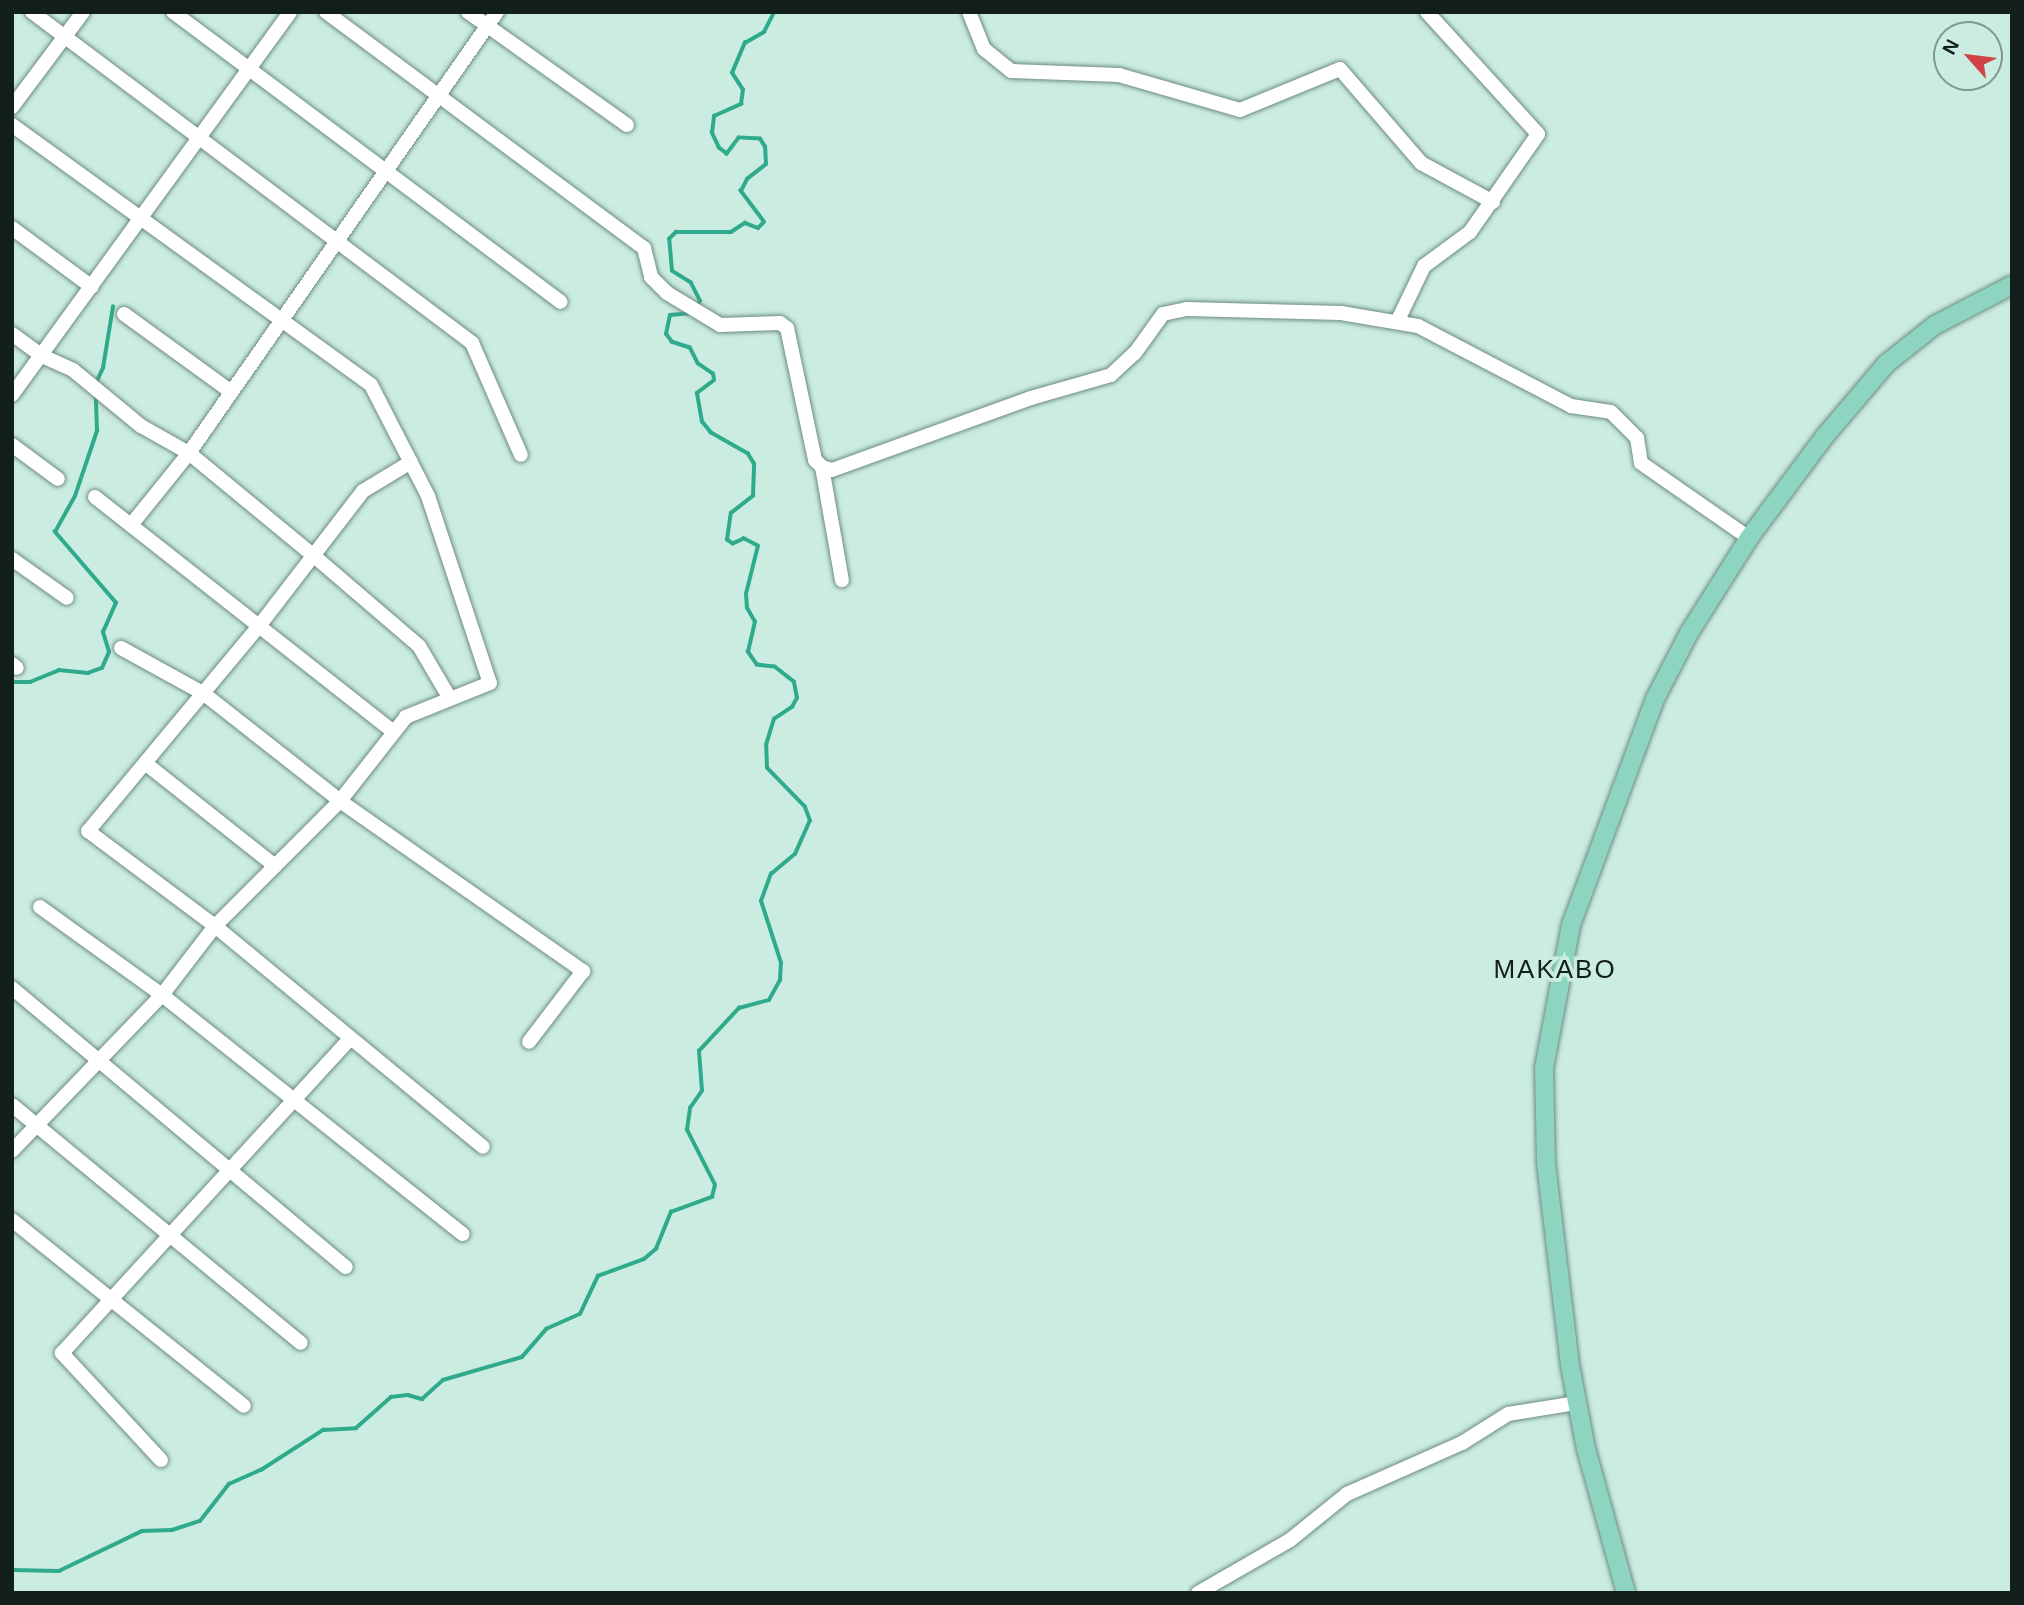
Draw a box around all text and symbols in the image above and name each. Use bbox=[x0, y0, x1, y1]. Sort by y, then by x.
north arrow bbox=[1933, 21, 2003, 91]
text: N bbox=[1938, 36, 1963, 58]
district label: MAKABO bbox=[1494, 954, 1616, 986]

